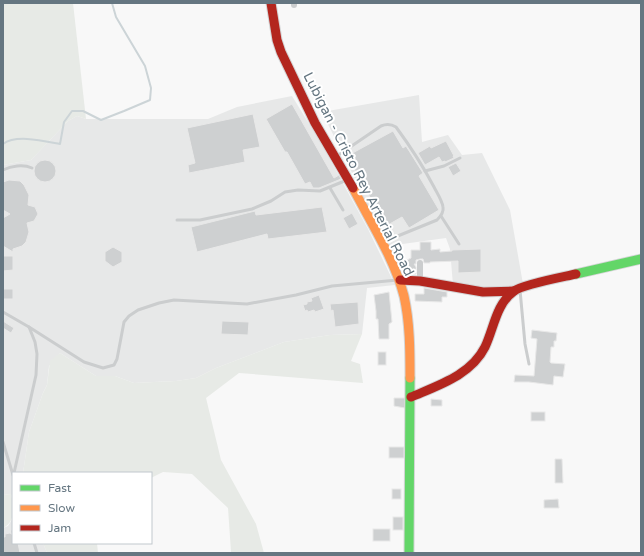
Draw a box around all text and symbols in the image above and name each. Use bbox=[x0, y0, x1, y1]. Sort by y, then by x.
street label: Lubigan - Cristo Rey Arterial Road bbox=[300, 69, 418, 279]
legend bbox=[12, 472, 152, 544]
text: Fast bbox=[48, 481, 72, 495]
text: Slow bbox=[48, 501, 75, 515]
text: Jam bbox=[48, 521, 71, 535]

